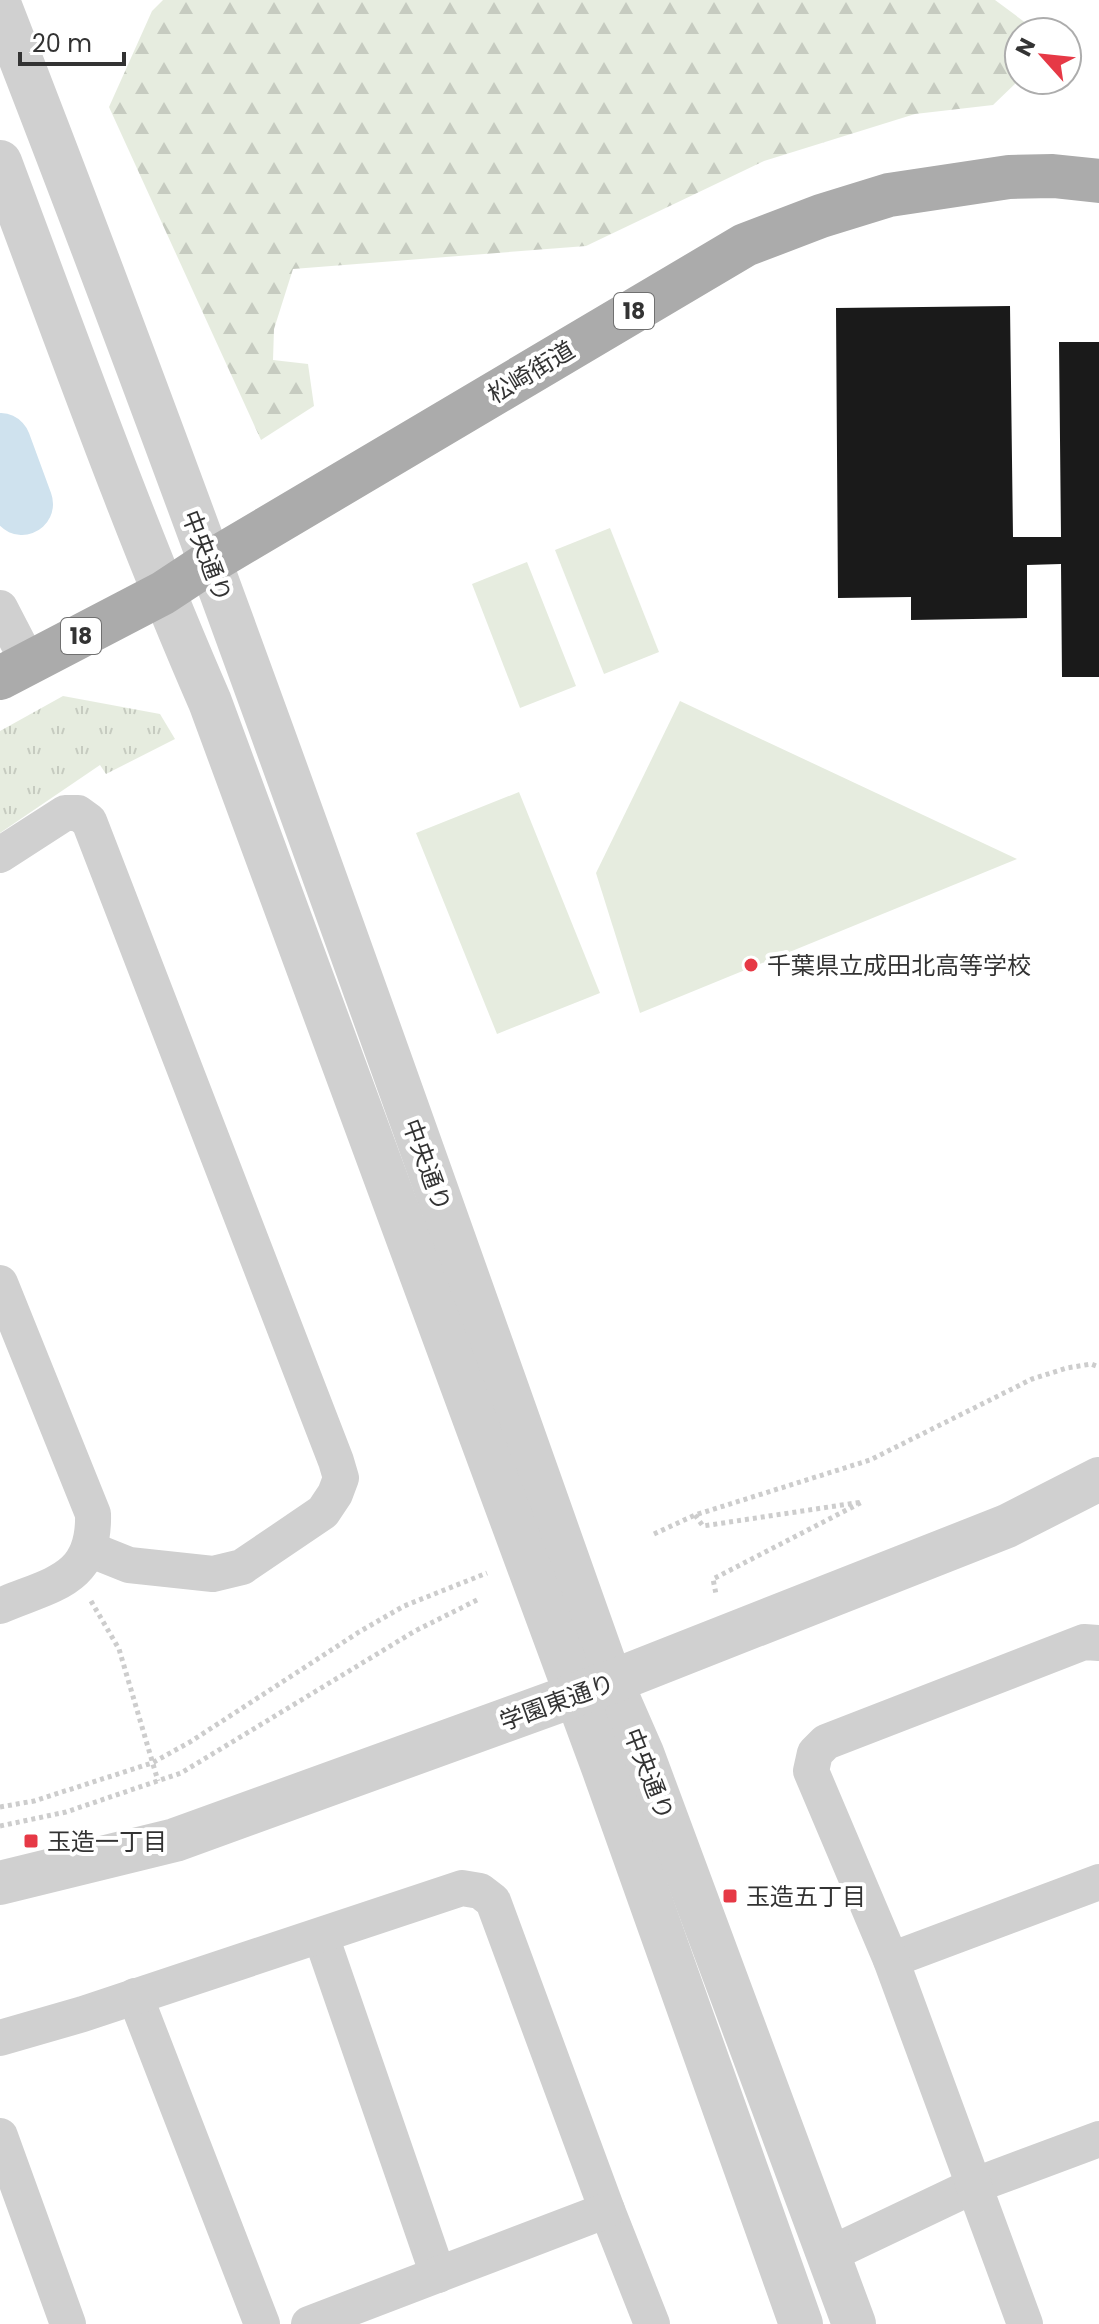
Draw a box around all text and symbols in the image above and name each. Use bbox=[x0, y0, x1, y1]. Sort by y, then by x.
scale bar bbox=[20, 16, 124, 66]
north arrow bbox=[1003, 16, 1083, 96]
text: 20 m bbox=[32, 27, 92, 60]
text: N bbox=[1008, 33, 1043, 62]
road number: 18 bbox=[614, 293, 654, 329]
street label: 松崎街道 bbox=[481, 333, 581, 411]
street label: 中央通り bbox=[174, 505, 240, 607]
road number: 18 bbox=[61, 618, 101, 654]
place label: 千葉県立成田北高等学校 bbox=[767, 949, 1031, 982]
marker: 千葉県立成田北高等学校 bbox=[742, 956, 760, 974]
street label: 中央通り bbox=[395, 1114, 459, 1216]
street label: 学園東通り bbox=[495, 1666, 619, 1738]
street label: 中央通り bbox=[616, 1723, 682, 1825]
place label: 玉造一丁目 bbox=[47, 1825, 167, 1858]
marker: 玉造一丁目 bbox=[22, 1832, 40, 1850]
place label: 玉造五丁目 bbox=[746, 1880, 866, 1913]
marker: 玉造五丁目 bbox=[721, 1887, 739, 1905]

